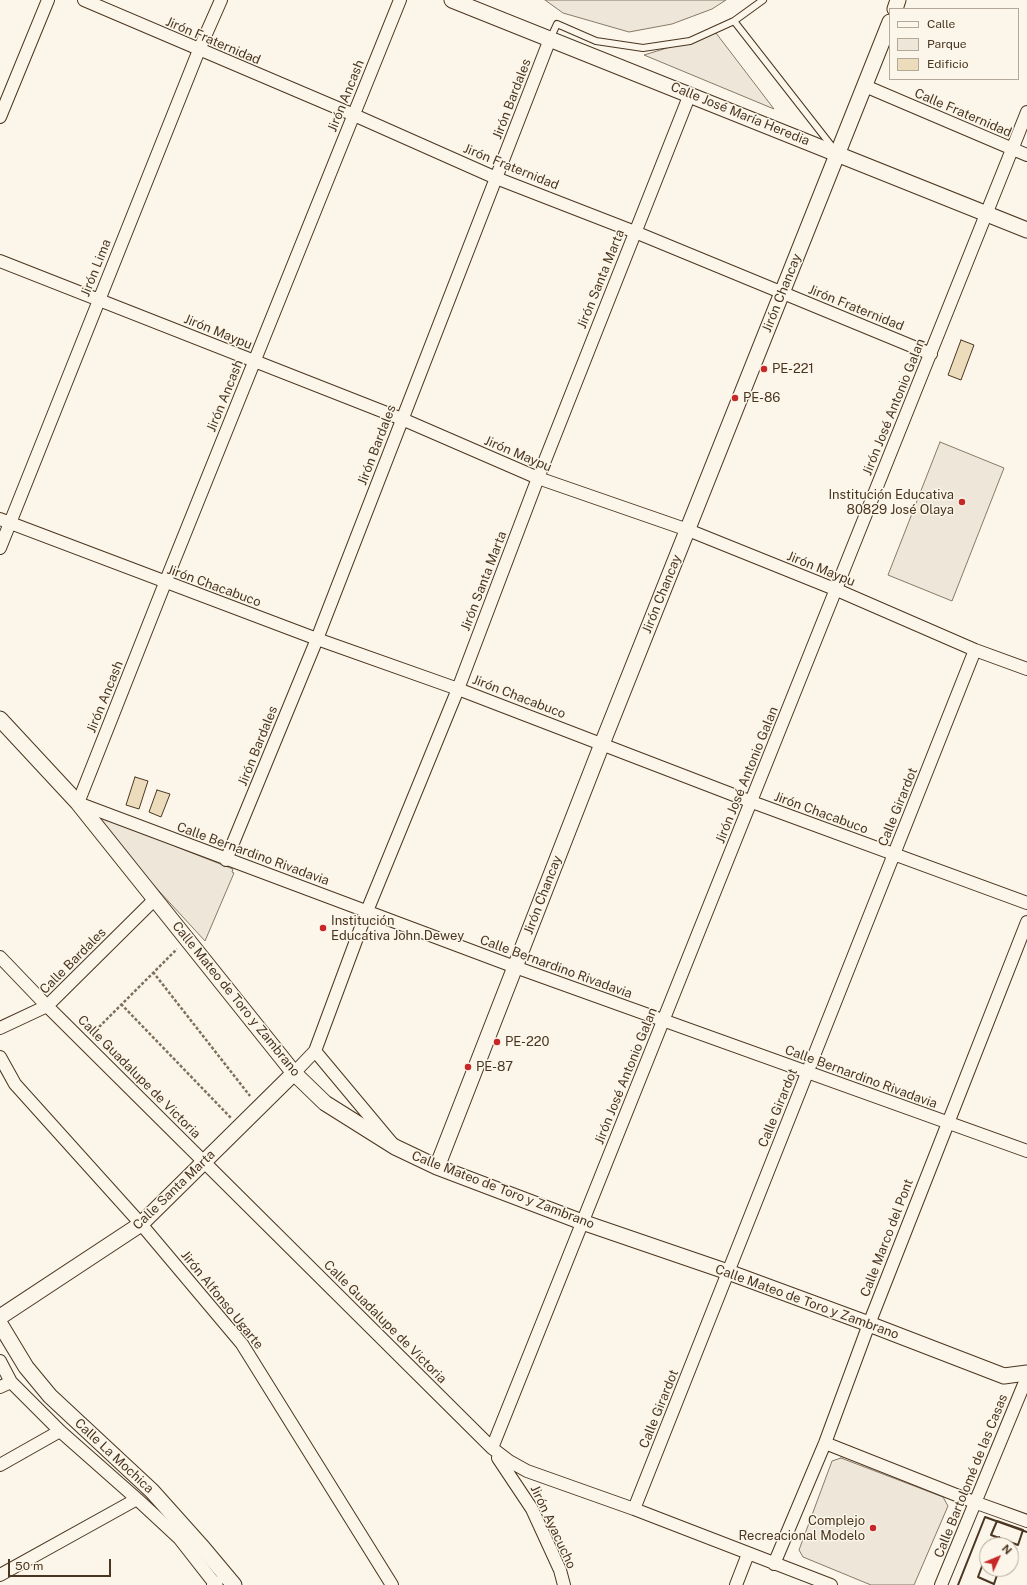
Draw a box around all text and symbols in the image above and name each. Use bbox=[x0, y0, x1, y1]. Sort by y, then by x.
legend bbox=[889, 8, 1019, 80]
street label: Jirón Fraternidad bbox=[163, 14, 263, 68]
text: Calle bbox=[927, 17, 955, 31]
text: Parque bbox=[927, 37, 967, 51]
street label: Jirón Bardales bbox=[490, 57, 534, 141]
text: Edificio bbox=[927, 57, 969, 71]
street label: Jirón Ancash bbox=[324, 58, 368, 134]
street label: Calle José María Heredia bbox=[668, 79, 812, 149]
street label: Calle Fraternidad bbox=[912, 85, 1014, 141]
street label: Jirón Fraternidad bbox=[461, 141, 561, 193]
street label: Jirón Santa Marta bbox=[574, 227, 628, 331]
street label: Jirón Lima bbox=[77, 237, 115, 299]
street label: Jirón Chancay bbox=[759, 251, 805, 335]
street label: Jirón Fraternidad bbox=[806, 282, 906, 334]
street label: Jirón Maypu bbox=[182, 311, 254, 353]
street label: Jirón José Antonio Galan bbox=[859, 336, 929, 478]
street label: Jirón Ancash bbox=[203, 358, 247, 434]
place label: PE-221 bbox=[772, 361, 814, 377]
marker: PE-221 bbox=[759, 364, 769, 374]
place label: PE-86 bbox=[743, 390, 780, 406]
marker: PE-86 bbox=[730, 393, 740, 403]
street label: Jirón Bardales bbox=[355, 403, 399, 487]
street label: Jirón Maypu bbox=[482, 433, 554, 475]
place label: Institución Educativa 80829 José Olaya bbox=[828, 487, 954, 518]
marker: Institución Educativa 80829 José Olaya bbox=[957, 497, 967, 507]
street label: Jirón Santa Marta bbox=[458, 529, 510, 633]
street label: Jirón Maypu bbox=[785, 548, 857, 590]
street label: Jirón Chancay bbox=[639, 552, 685, 636]
street label: Jirón Chacabuco bbox=[165, 562, 263, 610]
street label: Jirón Ancash bbox=[83, 659, 127, 735]
street label: Jirón Chacabuco bbox=[470, 672, 568, 722]
street label: Jirón Bardales bbox=[235, 704, 281, 788]
street label: Jirón José Antonio Galan bbox=[712, 704, 782, 846]
street label: Calle Girardot bbox=[875, 765, 921, 849]
street label: Jirón Chacabuco bbox=[772, 789, 870, 837]
street label: Calle Bernardino Rivadavia bbox=[175, 819, 331, 889]
street label: Jirón Chancay bbox=[521, 853, 565, 937]
place label: Institución Educativa John Dewey bbox=[331, 913, 464, 944]
street label: Calle Mateo de Toro y Zambrano bbox=[169, 919, 303, 1079]
marker: Institución Educativa John Dewey bbox=[318, 923, 328, 933]
street label: Calle Bardales bbox=[37, 925, 109, 997]
street label: Calle Bernardino Rivadavia bbox=[478, 932, 634, 1002]
street label: Jirón José Antonio Galan bbox=[591, 1005, 661, 1147]
street label: Calle Guadalupe de Victoria bbox=[74, 1012, 204, 1142]
place label: PE-220 bbox=[505, 1034, 549, 1050]
marker: PE-220 bbox=[492, 1037, 502, 1047]
street label: Calle Bernardino Rivadavia bbox=[783, 1042, 939, 1112]
place label: PE-87 bbox=[476, 1059, 513, 1075]
marker: PE-87 bbox=[463, 1062, 473, 1072]
street label: Calle Girardot bbox=[755, 1066, 801, 1150]
street label: Calle Santa Marta bbox=[130, 1147, 218, 1233]
street label: Calle Mateo de Toro y Zambrano bbox=[409, 1148, 597, 1232]
street label: Calle Marco del Pont bbox=[857, 1177, 917, 1299]
street label: Jirón Alfonso Ugarte bbox=[177, 1248, 267, 1352]
street label: Calle Guadalupe de Victoria bbox=[320, 1257, 450, 1387]
street label: Calle Mateo de Toro y Zambrano bbox=[713, 1261, 901, 1343]
street label: Calle Girardot bbox=[636, 1367, 682, 1451]
street label: Calle Bartolomé de las Casas bbox=[931, 1392, 1011, 1560]
street label: Calle La Mochica bbox=[71, 1415, 157, 1497]
street label: Jirón Ayacucho bbox=[527, 1483, 579, 1571]
place label: Complejo Recreacional Modelo bbox=[738, 1513, 865, 1544]
marker: Complejo Recreacional Modelo bbox=[868, 1523, 878, 1533]
north arrow bbox=[979, 1537, 1019, 1577]
text: N bbox=[1000, 1542, 1014, 1557]
scale bar bbox=[10, 1551, 113, 1577]
text: 50 m bbox=[15, 1559, 43, 1573]

